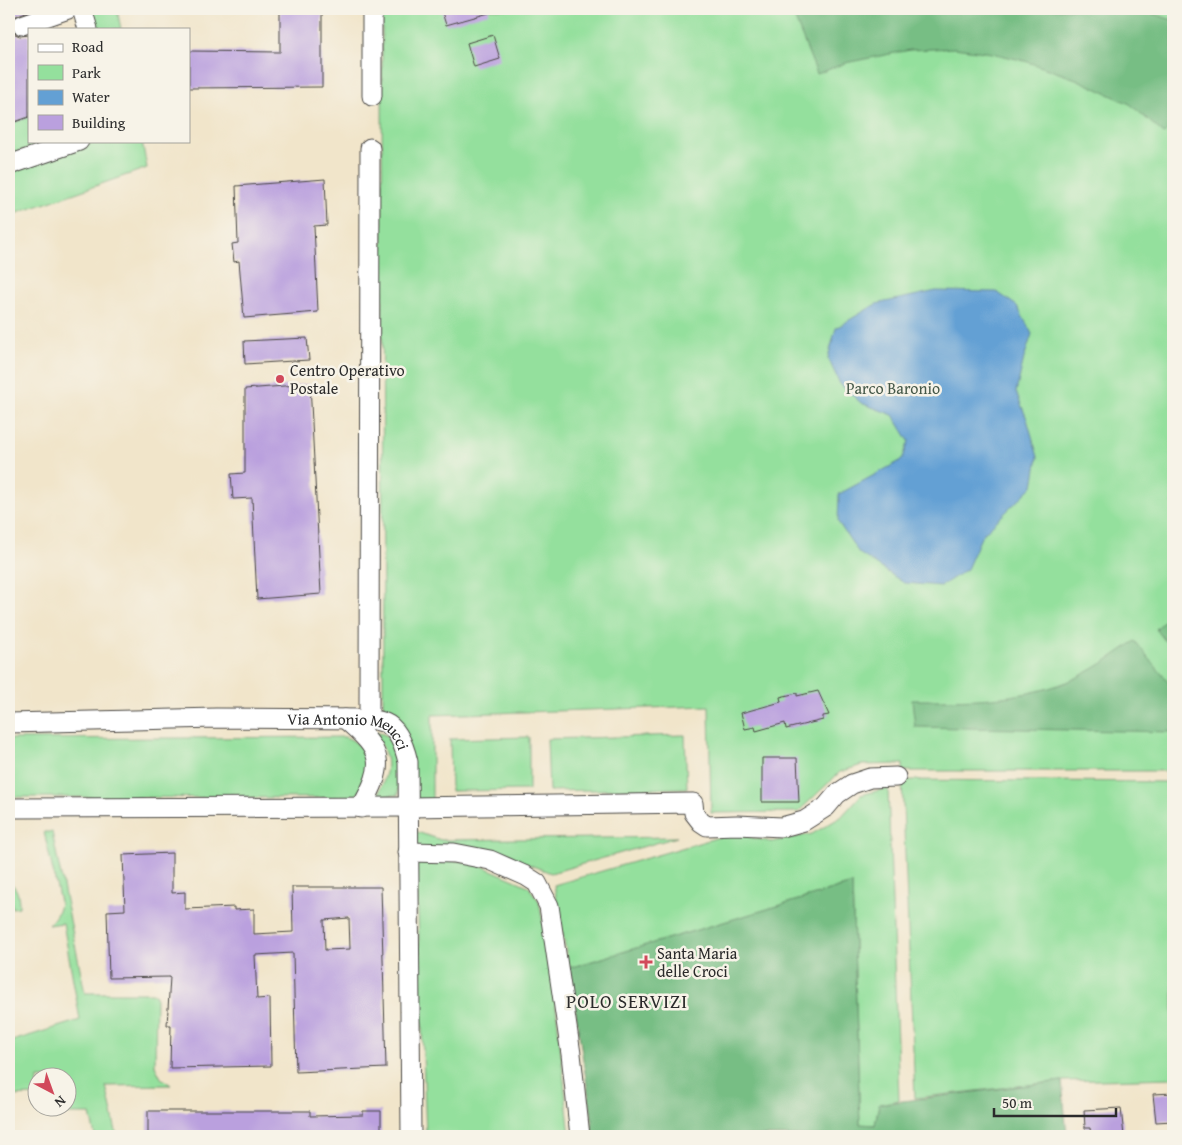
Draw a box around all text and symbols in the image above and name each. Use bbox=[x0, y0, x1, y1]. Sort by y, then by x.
legend bbox=[28, 28, 190, 142]
text: Road bbox=[72, 36, 103, 57]
text: Park bbox=[72, 62, 101, 83]
text: Water bbox=[72, 86, 110, 107]
text: Building bbox=[72, 112, 126, 133]
place label: Centro Operativo Postale bbox=[290, 358, 405, 400]
marker: Centro Operativo Postale bbox=[274, 373, 286, 385]
park label: Parco Baronio bbox=[846, 376, 940, 400]
street label: Via Antonio Meucci bbox=[287, 706, 416, 754]
place label: Santa Maria delle Croci bbox=[657, 941, 738, 983]
marker: Santa Maria delle Croci bbox=[639, 955, 653, 969]
district label: POLO SERVIZI bbox=[566, 987, 688, 1015]
north arrow bbox=[28, 1068, 78, 1118]
scale bar bbox=[994, 1085, 1117, 1117]
text: N bbox=[50, 1091, 71, 1113]
text: 50 m bbox=[1002, 1092, 1033, 1113]

